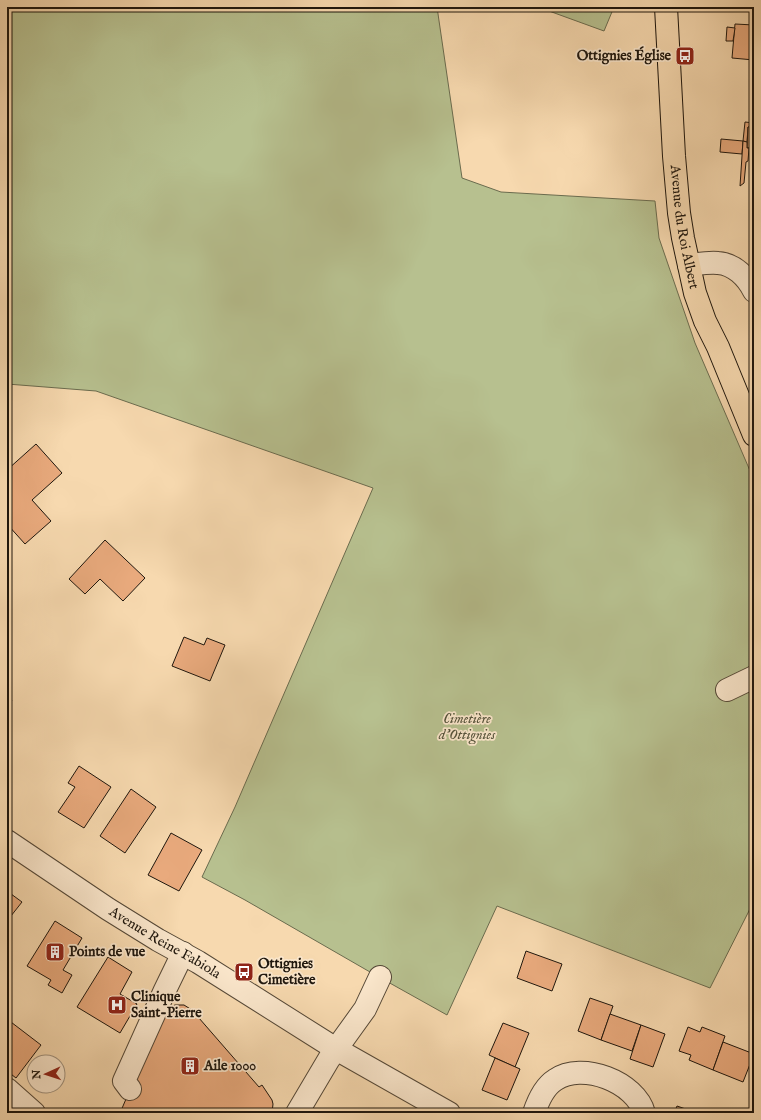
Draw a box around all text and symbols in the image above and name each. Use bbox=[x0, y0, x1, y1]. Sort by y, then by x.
bus stop icon: Ottignies Église bbox=[674, 45, 696, 67]
place label: Ottignies Église bbox=[577, 46, 672, 65]
street label: Avenue du Roi Albert bbox=[666, 163, 703, 291]
park label: Cimetière d'Ottignies bbox=[438, 710, 496, 745]
street label: Avenue Reine Fabiola bbox=[105, 902, 225, 984]
building icon: Points de vue bbox=[44, 941, 66, 963]
place label: Points de vue bbox=[69, 943, 146, 961]
place label: Ottignies Cimetière bbox=[258, 955, 316, 989]
bus stop icon: Ottignies Cimetière bbox=[233, 961, 255, 983]
place label: Clinique Saint-Pierre bbox=[131, 988, 202, 1022]
hospital icon: Clinique Saint-Pierre bbox=[106, 994, 128, 1016]
north arrow bbox=[26, 1054, 66, 1094]
building icon: Aile 1000 bbox=[179, 1055, 201, 1077]
place label: Aile 1000 bbox=[203, 1057, 256, 1075]
text: N bbox=[30, 1069, 44, 1081]

